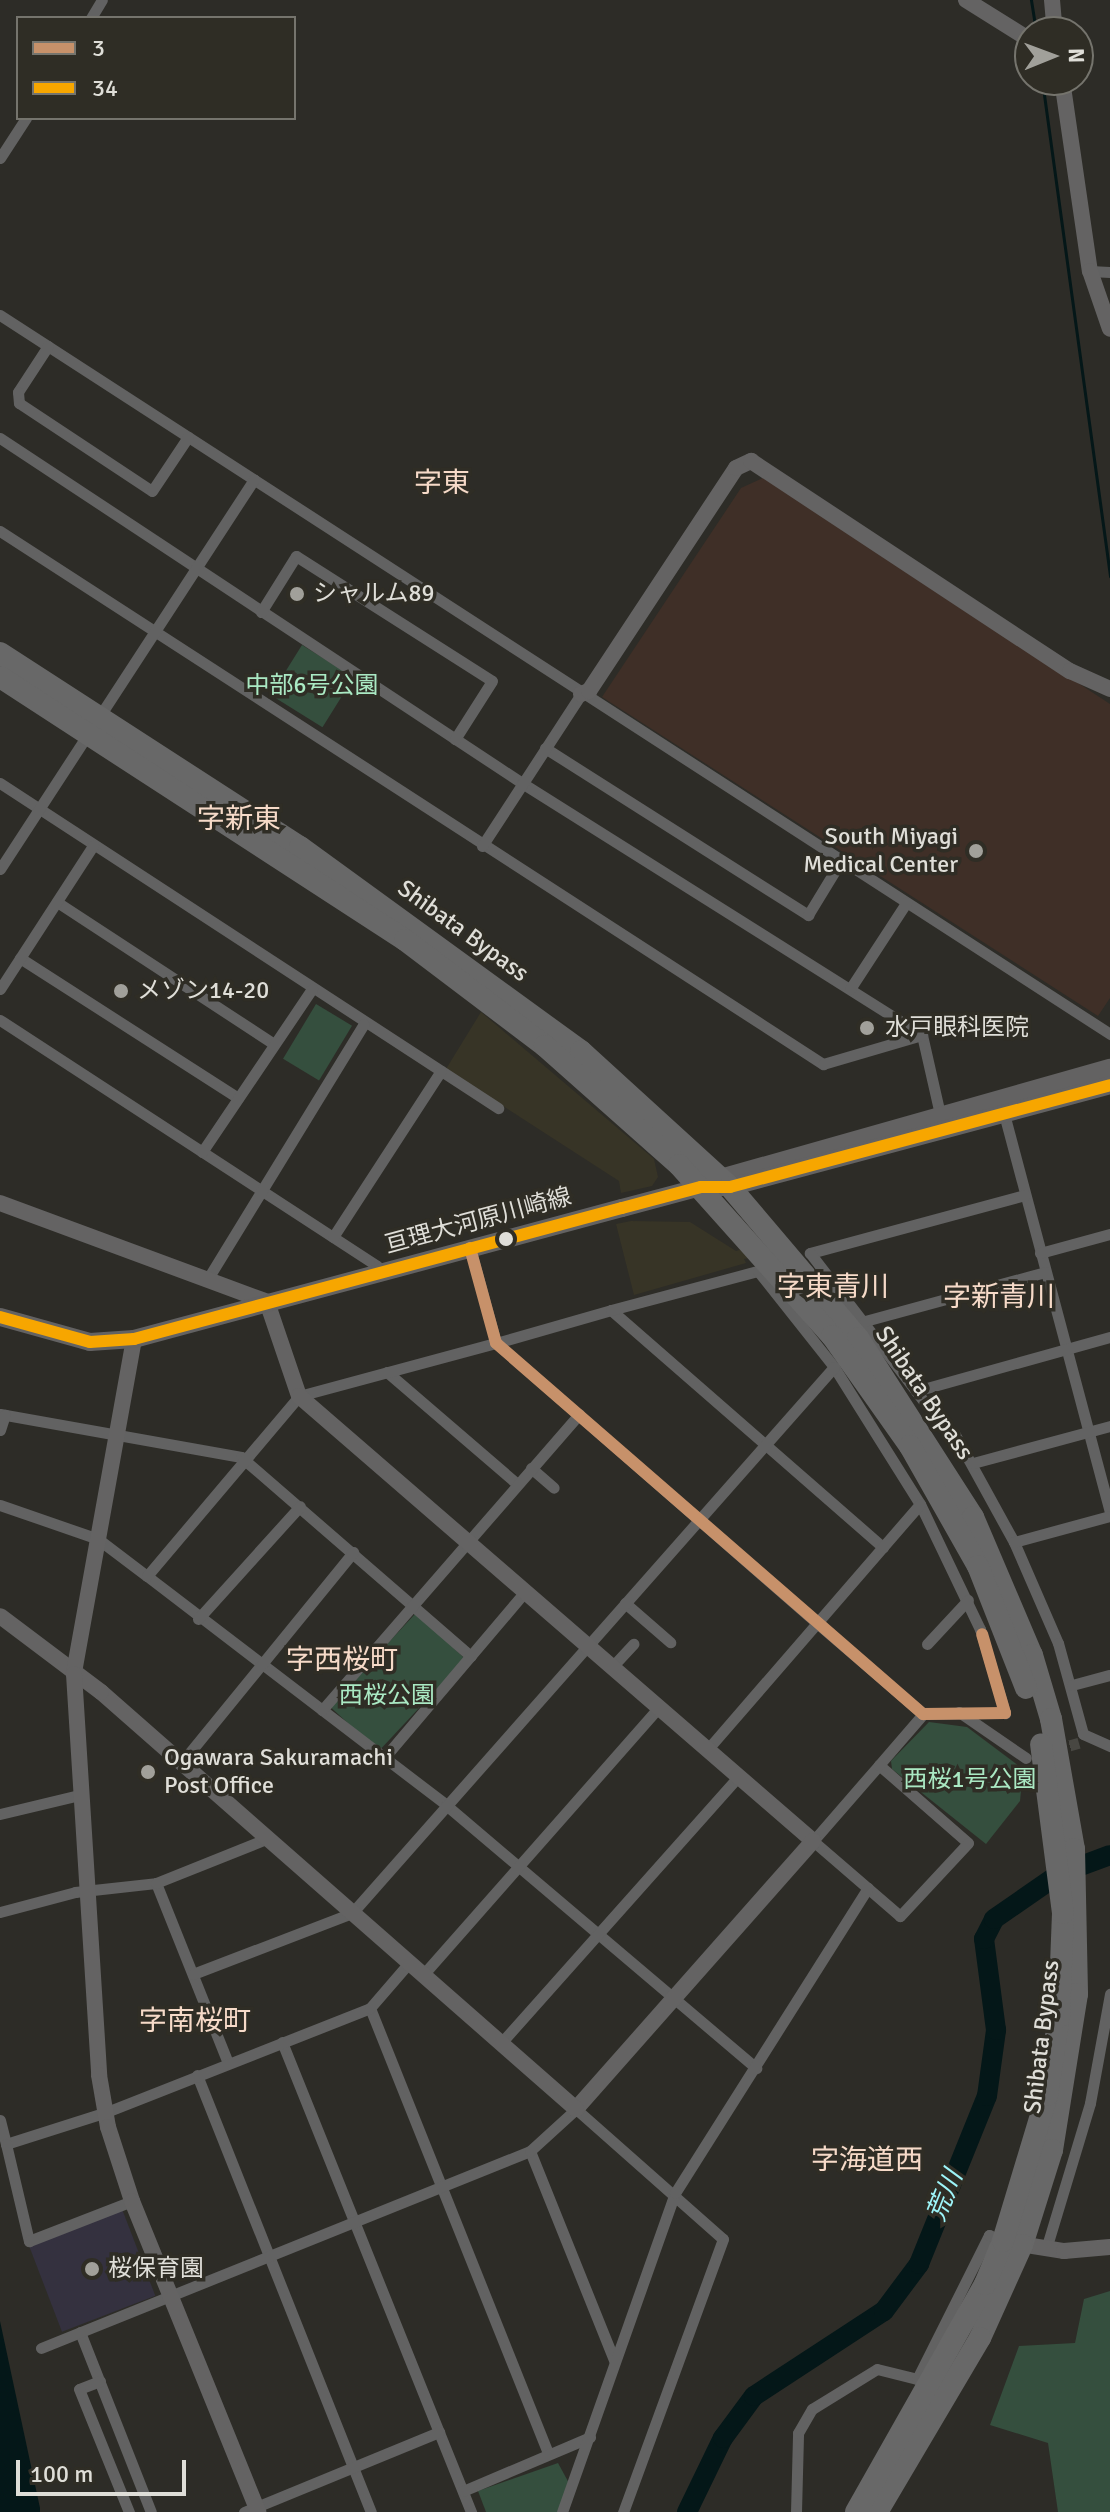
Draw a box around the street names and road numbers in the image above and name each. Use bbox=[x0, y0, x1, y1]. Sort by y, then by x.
street label: Shibata Bypass bbox=[392, 874, 534, 988]
street label: 亘理大河原川崎線 bbox=[382, 1182, 574, 1260]
street label: Shibata Bypass bbox=[869, 1321, 979, 1465]
street label: Shibata Bypass bbox=[1018, 1959, 1066, 2115]

